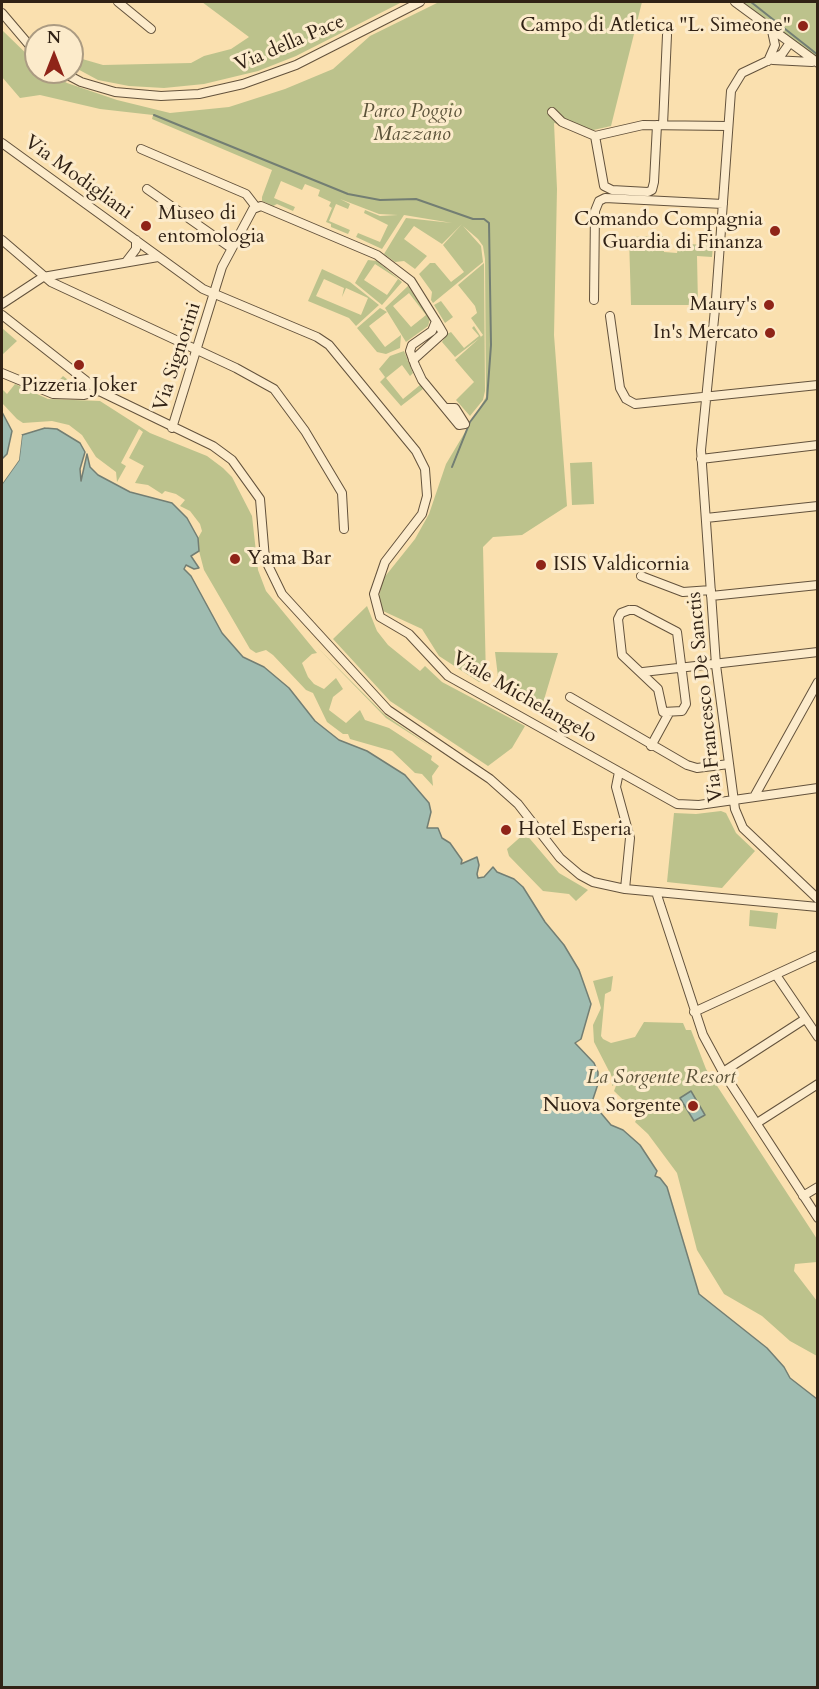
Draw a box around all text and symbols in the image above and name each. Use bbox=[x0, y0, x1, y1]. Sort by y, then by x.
street label: Via della Pace bbox=[231, 10, 349, 78]
place label: Campo di Atletica "L. Simeone" bbox=[520, 14, 791, 38]
marker: Campo di Atletica "L. Simeone" bbox=[796, 19, 810, 33]
north arrow bbox=[24, 24, 84, 84]
text: N bbox=[47, 27, 61, 49]
park label: Parco Poggio Mazzano bbox=[362, 100, 462, 147]
street label: Via Modigliani bbox=[19, 131, 137, 225]
place label: Museo di entomologia bbox=[158, 202, 265, 249]
place label: Comando Compagnia Guardia di Finanza bbox=[574, 208, 763, 255]
marker: Museo di entomologia bbox=[139, 219, 153, 233]
marker: Comando Compagnia Guardia di Finanza bbox=[768, 224, 782, 238]
place label: Maury's bbox=[689, 293, 757, 317]
marker: Maury's bbox=[762, 298, 776, 312]
street label: Via Signorini bbox=[149, 299, 207, 415]
place label: In's Mercato bbox=[653, 321, 758, 345]
marker: In's Mercato bbox=[763, 326, 777, 340]
marker: Pizzeria Joker bbox=[72, 358, 86, 372]
place label: Pizzeria Joker bbox=[21, 374, 137, 398]
place label: Yama Bar bbox=[247, 547, 331, 571]
marker: Yama Bar bbox=[228, 552, 242, 566]
place label: ISIS Valdicornia bbox=[553, 553, 690, 577]
marker: ISIS Valdicornia bbox=[534, 558, 548, 572]
street label: Via Francesco De Sanctis bbox=[683, 590, 729, 804]
street label: Viale Michelangelo bbox=[447, 647, 601, 749]
place label: Hotel Esperia bbox=[518, 818, 632, 842]
marker: Hotel Esperia bbox=[499, 823, 513, 837]
park label: La Sorgente Resort bbox=[586, 1066, 736, 1090]
place label: Nuova Sorgente bbox=[543, 1094, 681, 1118]
marker: Nuova Sorgente bbox=[686, 1099, 700, 1113]

